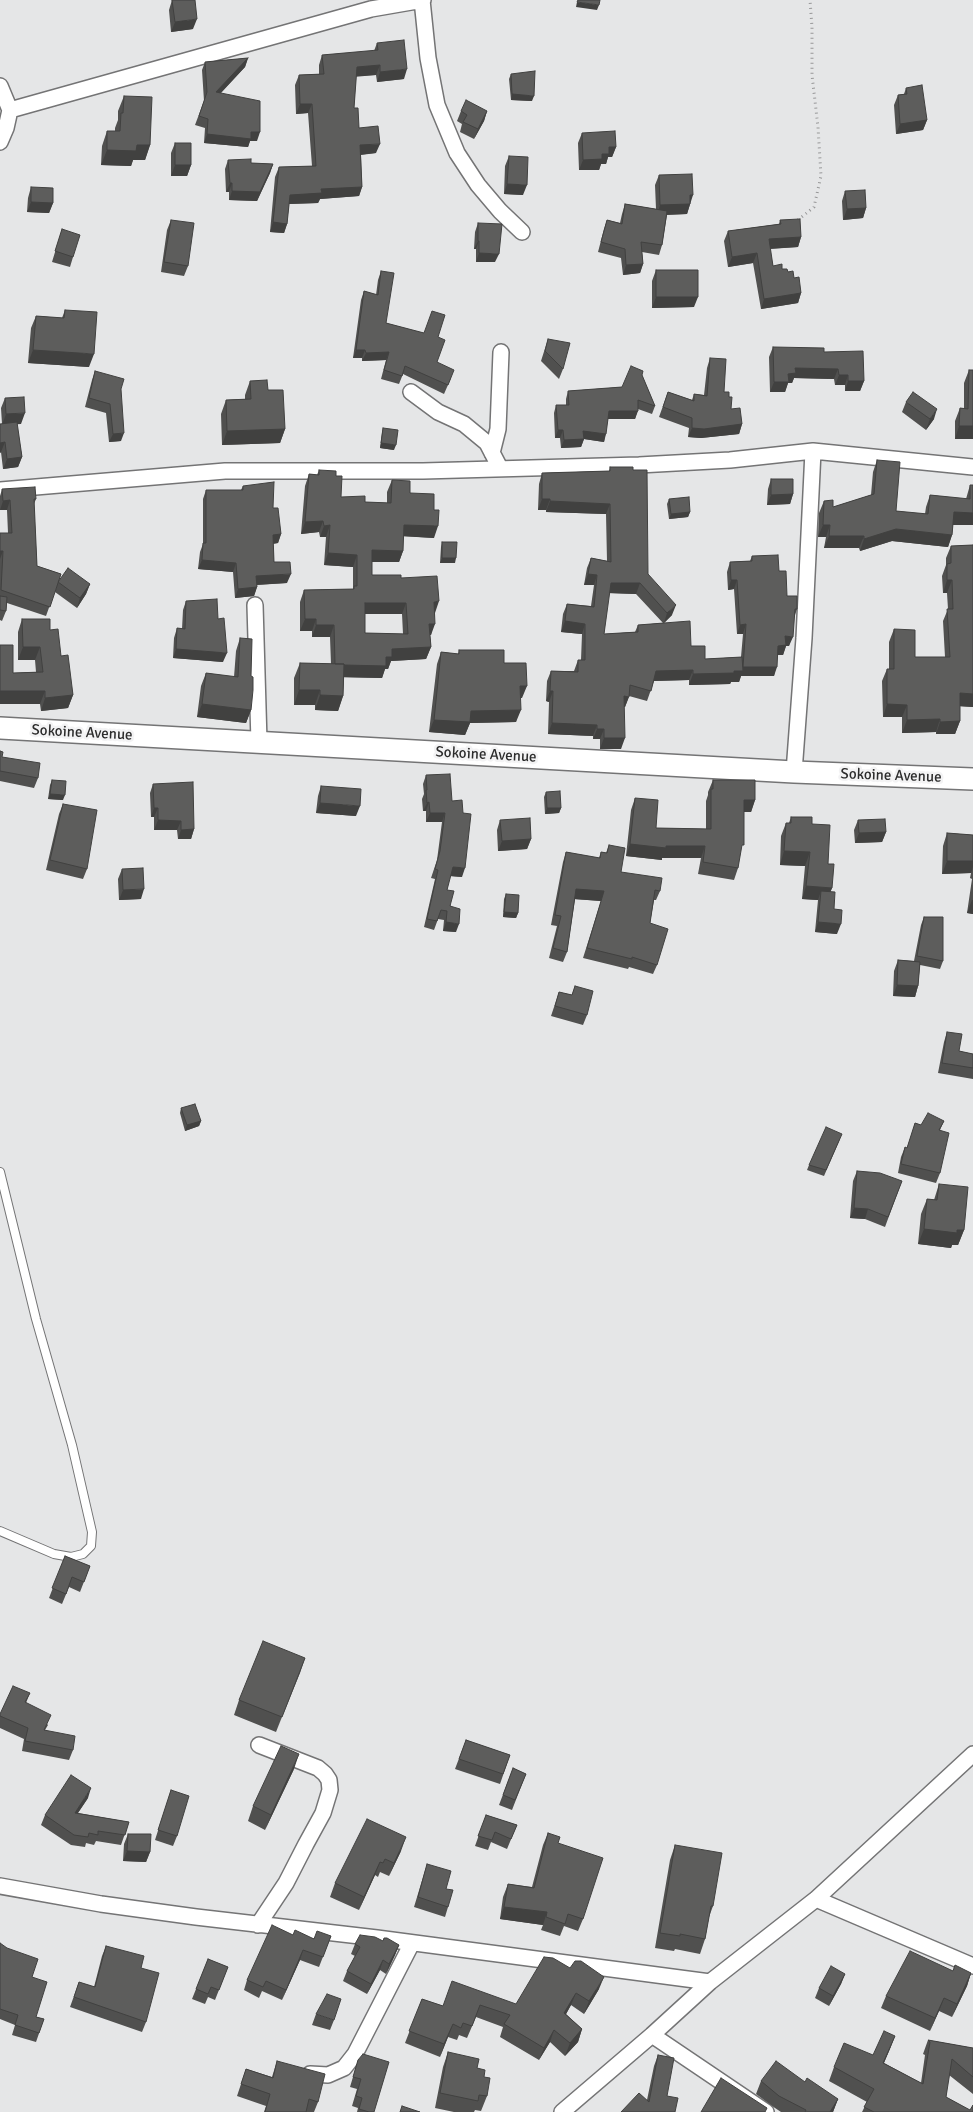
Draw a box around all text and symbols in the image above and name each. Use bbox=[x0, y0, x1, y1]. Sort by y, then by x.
street label: Sokoine Avenue bbox=[31, 721, 133, 745]
street label: Sokoine Avenue bbox=[435, 743, 537, 767]
street label: Sokoine Avenue bbox=[840, 765, 942, 787]

